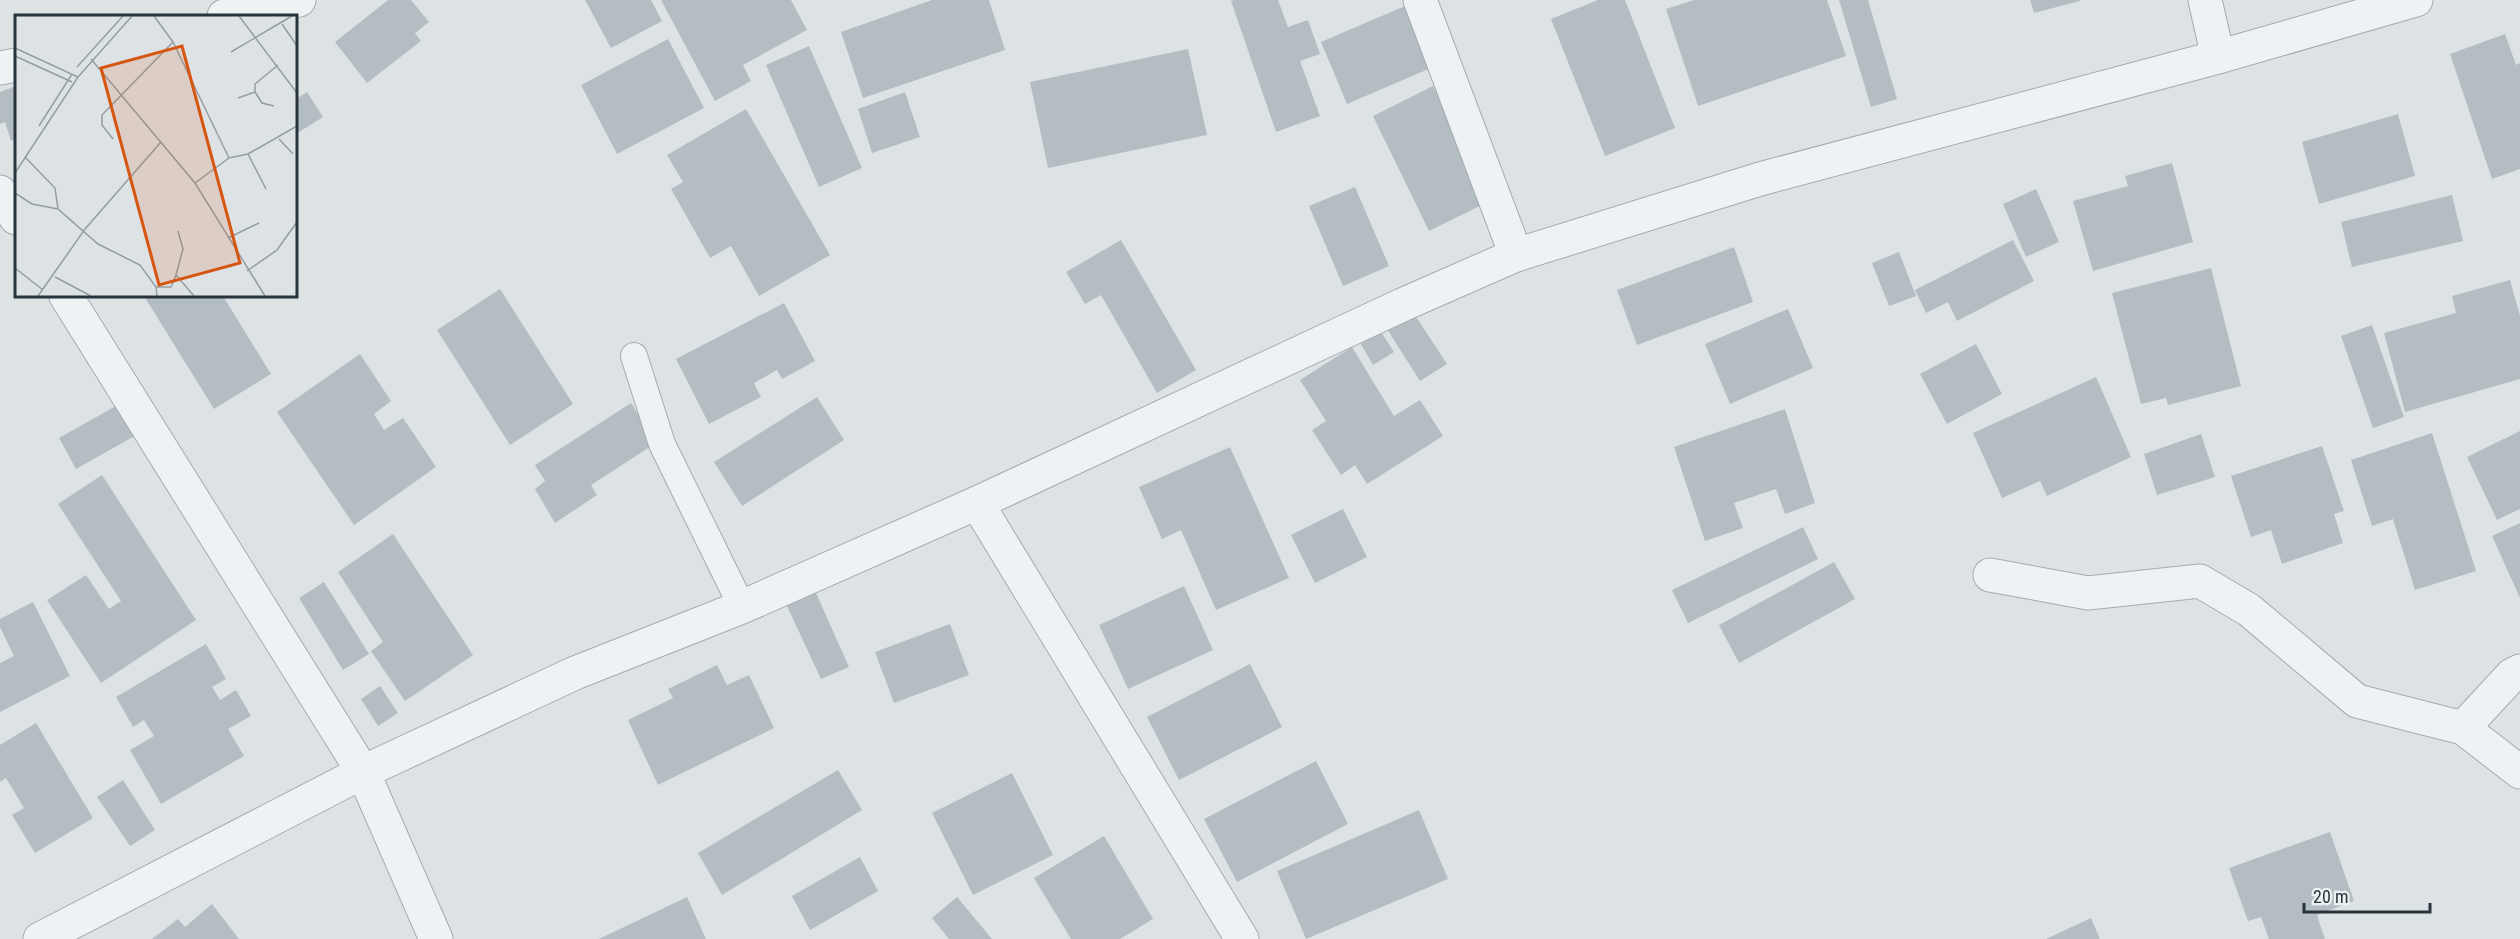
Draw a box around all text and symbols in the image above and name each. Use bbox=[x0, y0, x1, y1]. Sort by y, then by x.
inset map bbox=[15, 15, 297, 297]
scale bar bbox=[2304, 876, 2430, 914]
text: 20 m bbox=[2313, 886, 2348, 907]

